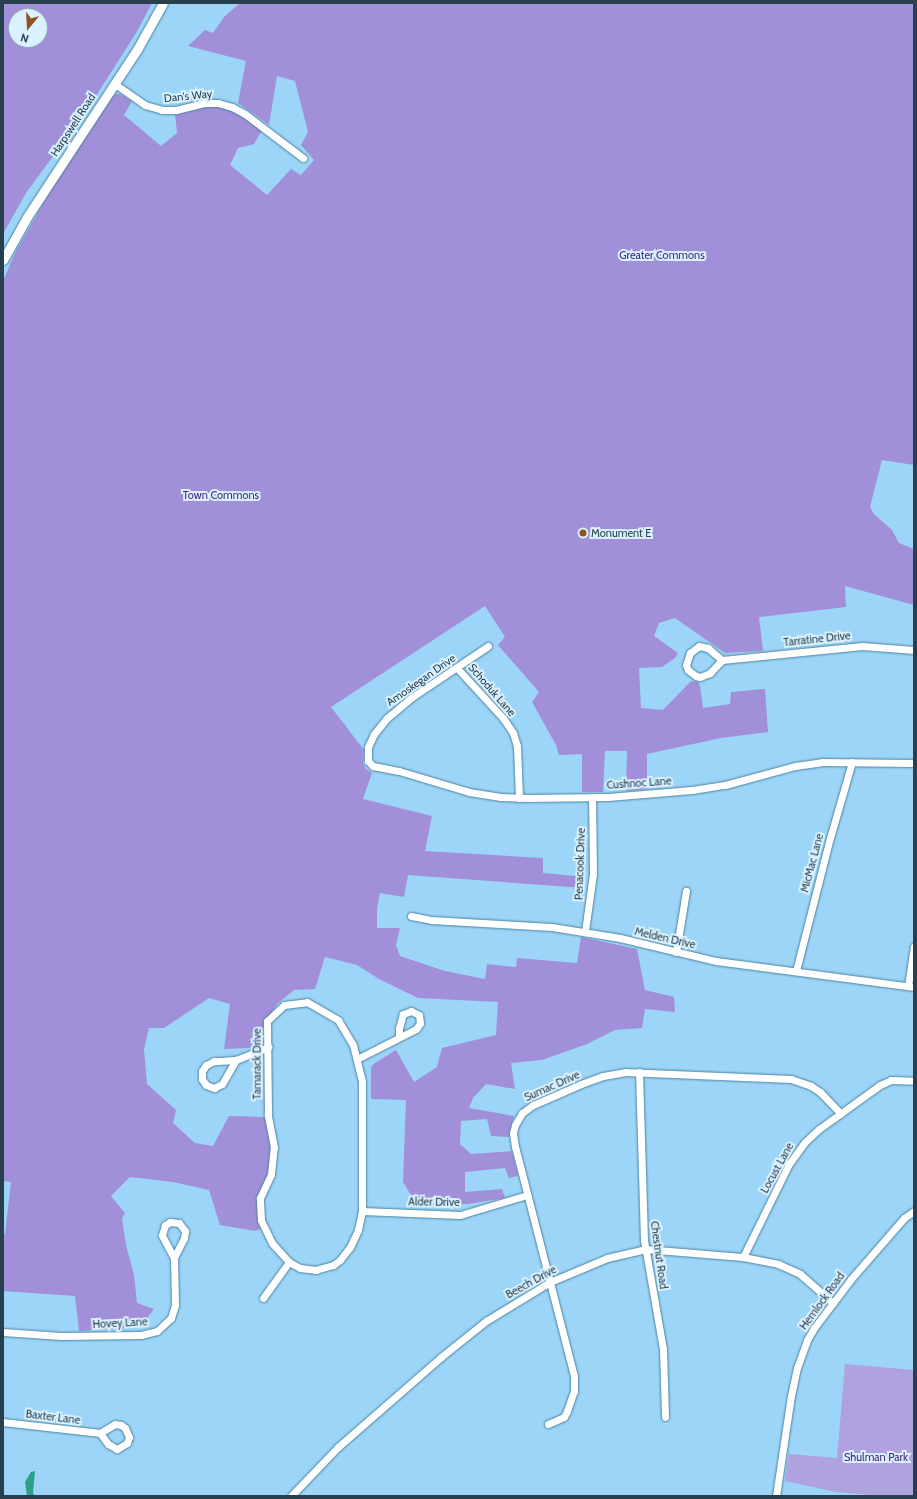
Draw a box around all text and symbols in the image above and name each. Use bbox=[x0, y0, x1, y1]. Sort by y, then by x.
north arrow bbox=[8, 8, 48, 48]
text: N bbox=[19, 31, 30, 46]
street label: Dan's Way bbox=[163, 87, 213, 105]
street label: Harpswell Road bbox=[48, 91, 98, 159]
park label: Greater Commons bbox=[619, 248, 705, 262]
park label: Town Commons bbox=[183, 488, 259, 502]
place label: Monument E bbox=[591, 526, 651, 540]
marker: Monument E bbox=[578, 528, 588, 538]
street label: Tarratine Drive bbox=[783, 629, 851, 649]
street label: Amoskegan Drive bbox=[384, 651, 458, 709]
street label: Schoduk Lane bbox=[466, 661, 518, 719]
street label: Cushnoc Lane bbox=[606, 774, 672, 792]
street label: Penacook Drive bbox=[572, 828, 588, 900]
street label: MicMac Lane bbox=[798, 832, 826, 894]
street label: Melden Drive bbox=[633, 925, 697, 951]
street label: Tamarack Drive bbox=[250, 1028, 264, 1100]
street label: Sumac Drive bbox=[522, 1068, 582, 1104]
street label: Locust Lane bbox=[758, 1141, 796, 1195]
street label: Alder Drive bbox=[408, 1195, 460, 1209]
street label: Chestnut Road bbox=[648, 1220, 670, 1290]
street label: Beech Drive bbox=[503, 1263, 559, 1301]
street label: Hemlock Road bbox=[797, 1270, 847, 1332]
street label: Hovey Lane bbox=[92, 1315, 148, 1331]
street label: Baxter Lane bbox=[25, 1407, 81, 1427]
park label: Shulman Park bbox=[844, 1450, 908, 1464]

